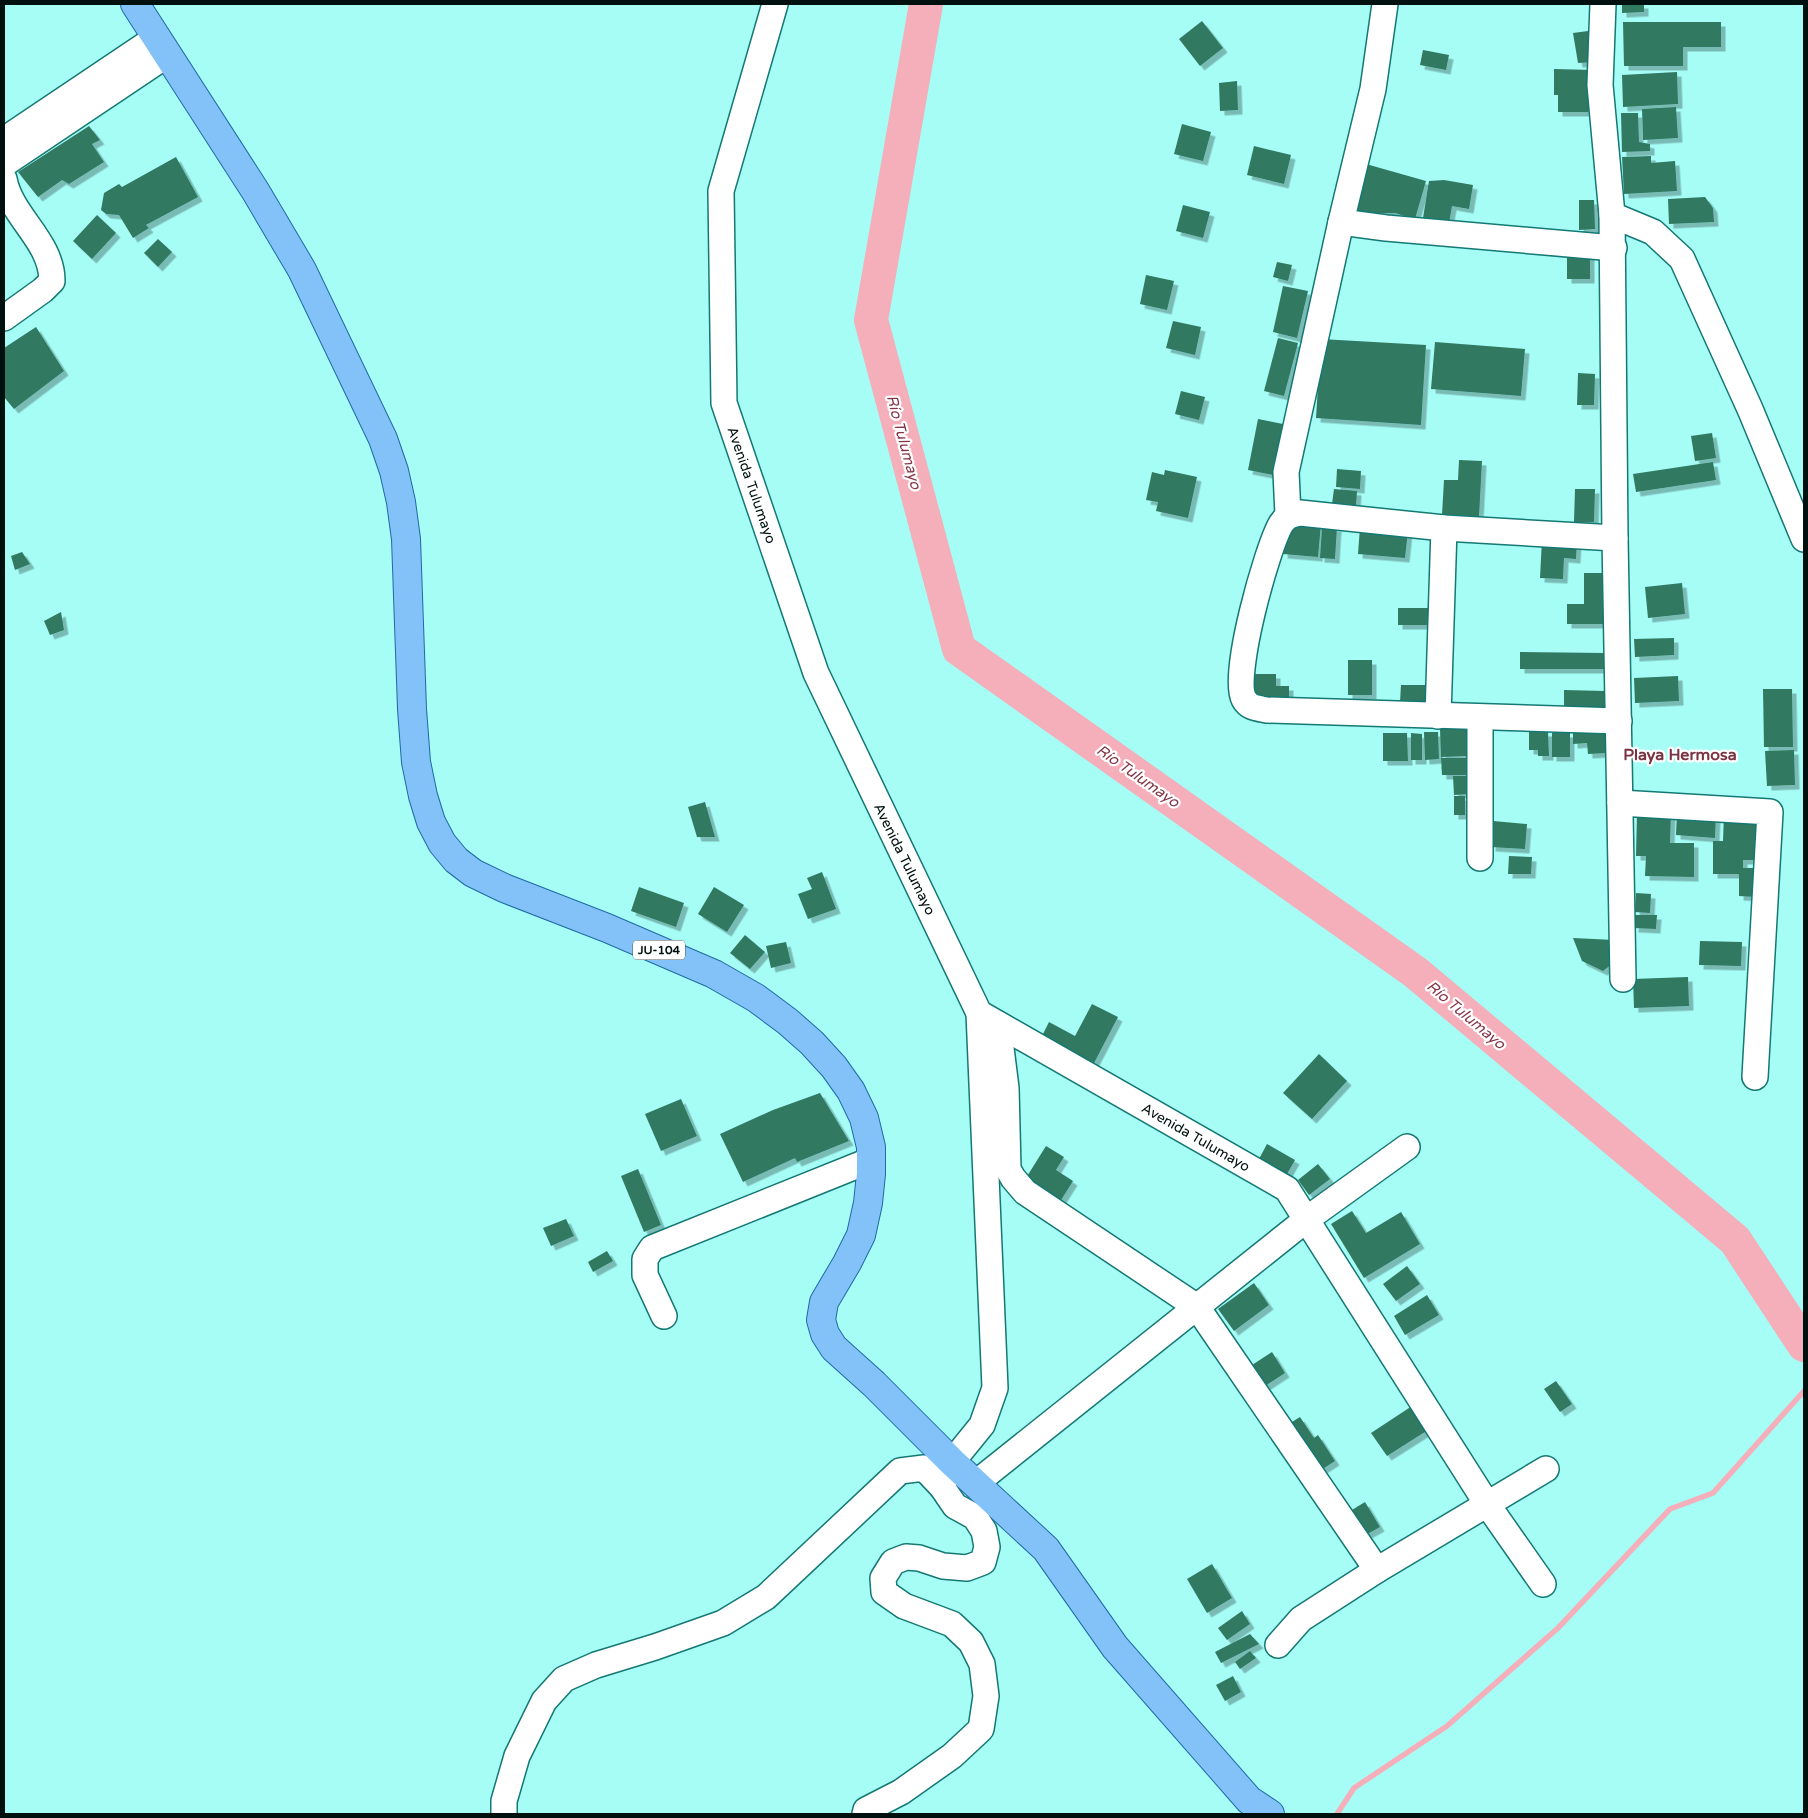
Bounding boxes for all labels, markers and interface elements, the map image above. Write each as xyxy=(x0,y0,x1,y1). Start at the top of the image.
water label: Río Tulumayo xyxy=(883,393,925,492)
street label: Avenida Tulumayo xyxy=(724,425,779,546)
water label: Río Tulumayo xyxy=(1093,741,1184,812)
district label: Playa Hermosa xyxy=(1623,745,1737,765)
street label: Avenida Tulumayo xyxy=(870,801,939,918)
road number: JU-104 xyxy=(633,940,685,960)
water label: Río Tulumayo xyxy=(1423,977,1510,1054)
street label: Avenida Tulumayo xyxy=(1139,1099,1253,1175)

